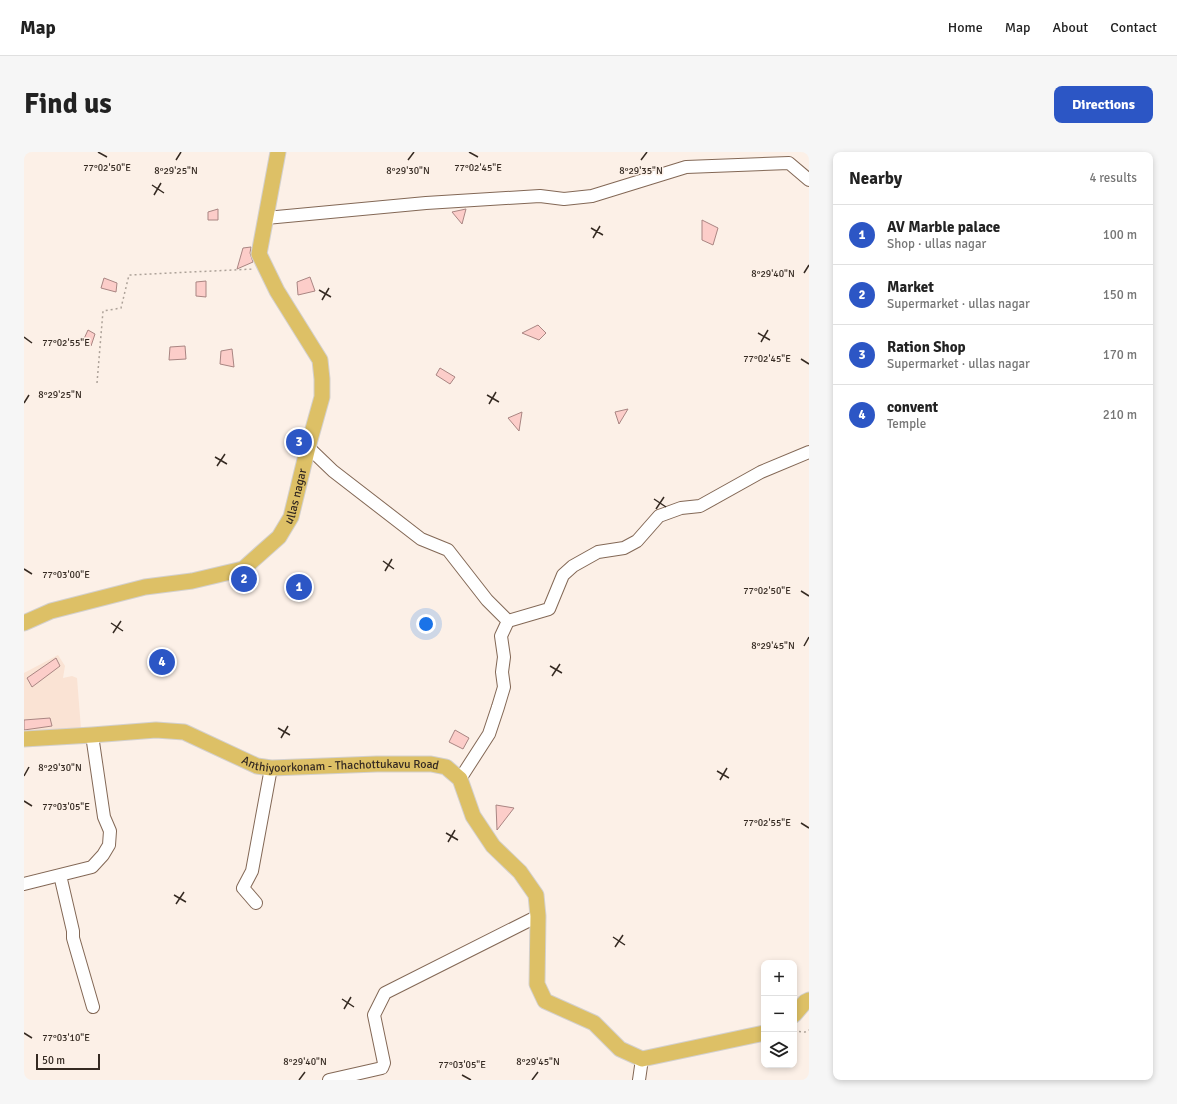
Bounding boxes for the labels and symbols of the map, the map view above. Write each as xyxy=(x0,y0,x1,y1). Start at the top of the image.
text: 77°02'50"E xyxy=(83,162,131,174)
text: 77°02'45"E xyxy=(454,162,502,174)
text: 8°29'25"N xyxy=(154,165,198,177)
text: 8°29'30"N xyxy=(386,165,430,177)
text: 8°29'35"N xyxy=(619,165,663,177)
text: 8°29'40"N xyxy=(751,268,795,280)
text: 77°02'55"E xyxy=(42,337,90,349)
text: 77°02'45"E xyxy=(743,353,791,365)
text: 8°29'25"N xyxy=(38,389,82,401)
pin: 3 xyxy=(286,427,312,457)
street label: ullas nagar xyxy=(281,466,310,527)
pin: 2 xyxy=(231,564,257,594)
text: 77°03'00"E xyxy=(42,569,90,581)
pin: 1 xyxy=(286,572,312,602)
text: 77°02'50"E xyxy=(743,585,791,597)
your location xyxy=(416,614,436,634)
text: 8°29'45"N xyxy=(751,640,795,652)
pin: 4 xyxy=(149,647,175,677)
street label: Anthiyoorkonam - Thachottukavu Road xyxy=(239,752,440,776)
text: 8°29'30"N xyxy=(38,762,82,774)
text: 77°03'05"E xyxy=(42,801,90,813)
text: 77°02'55"E xyxy=(743,817,791,829)
text: 77°03'10"E xyxy=(42,1032,90,1044)
scale bar xyxy=(36,1052,100,1071)
text: 8°29'40"N xyxy=(283,1056,327,1068)
text: 8°29'45"N xyxy=(516,1056,560,1068)
text: 77°03'05"E xyxy=(438,1059,486,1071)

